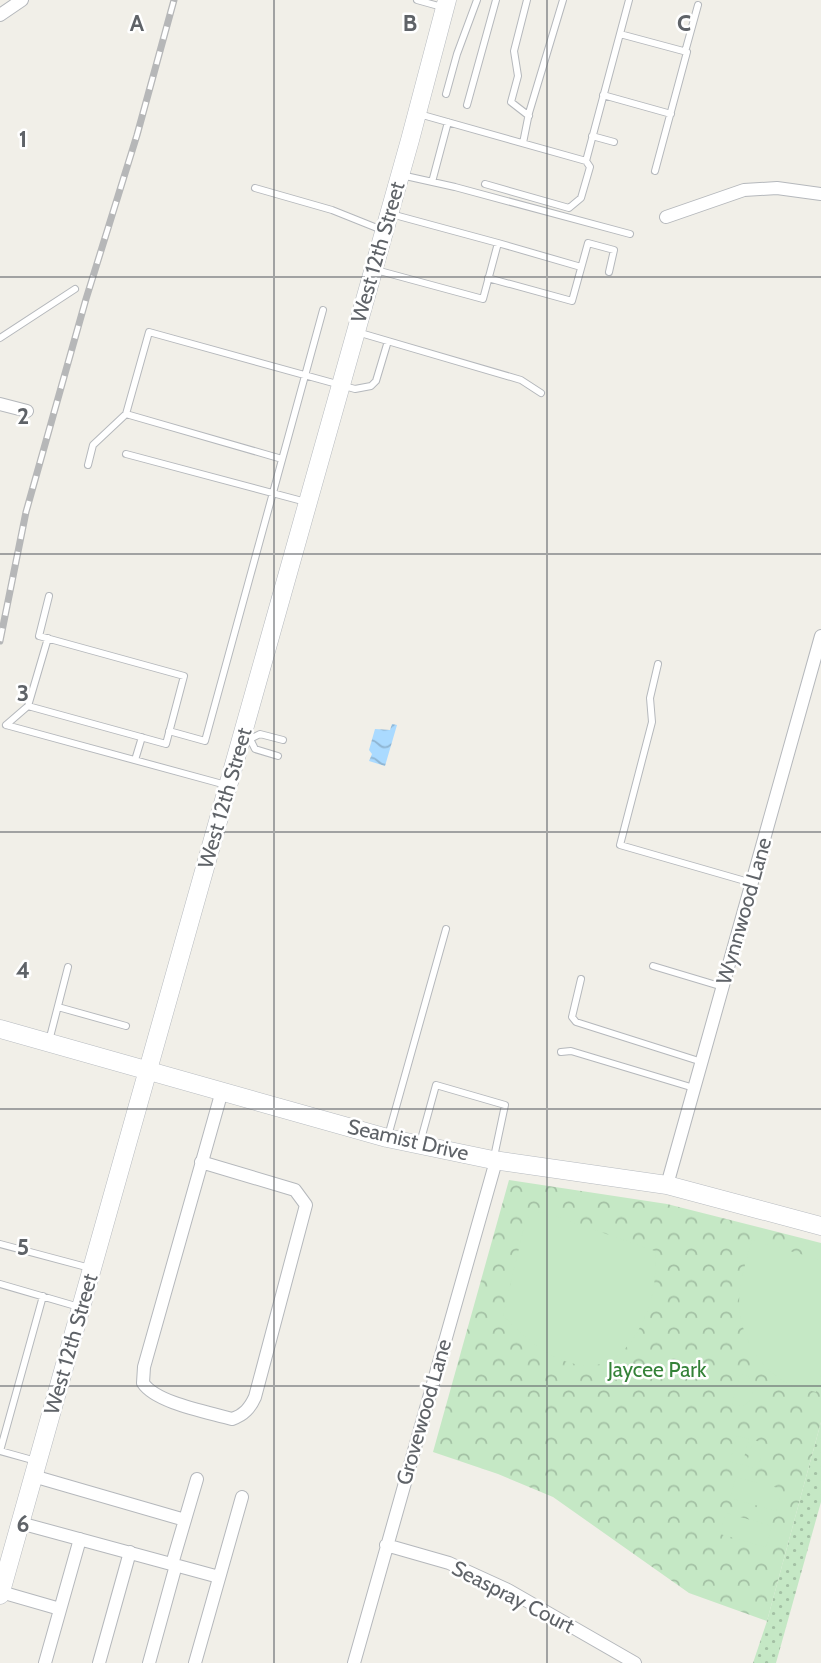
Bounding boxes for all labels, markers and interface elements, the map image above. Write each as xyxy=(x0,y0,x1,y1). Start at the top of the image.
text: A xyxy=(130,9,145,37)
text: B xyxy=(403,9,417,37)
text: C xyxy=(677,9,691,37)
text: 1 xyxy=(19,125,27,153)
street label: West 12th Street xyxy=(345,179,410,325)
text: 2 xyxy=(17,402,29,430)
text: 3 xyxy=(17,679,29,707)
street label: West 12th Street xyxy=(192,725,257,871)
street label: Wynnwood Lane xyxy=(711,834,776,987)
text: 4 xyxy=(16,956,30,984)
street label: Seamist Drive xyxy=(345,1113,471,1166)
text: 5 xyxy=(17,1233,29,1261)
street label: West 12th Street xyxy=(38,1271,103,1417)
street label: Grovewood Lane xyxy=(391,1336,456,1488)
park label: Jaycee Park xyxy=(607,1357,707,1382)
text: 6 xyxy=(17,1510,29,1538)
street label: Seaspray Court xyxy=(448,1555,579,1638)

